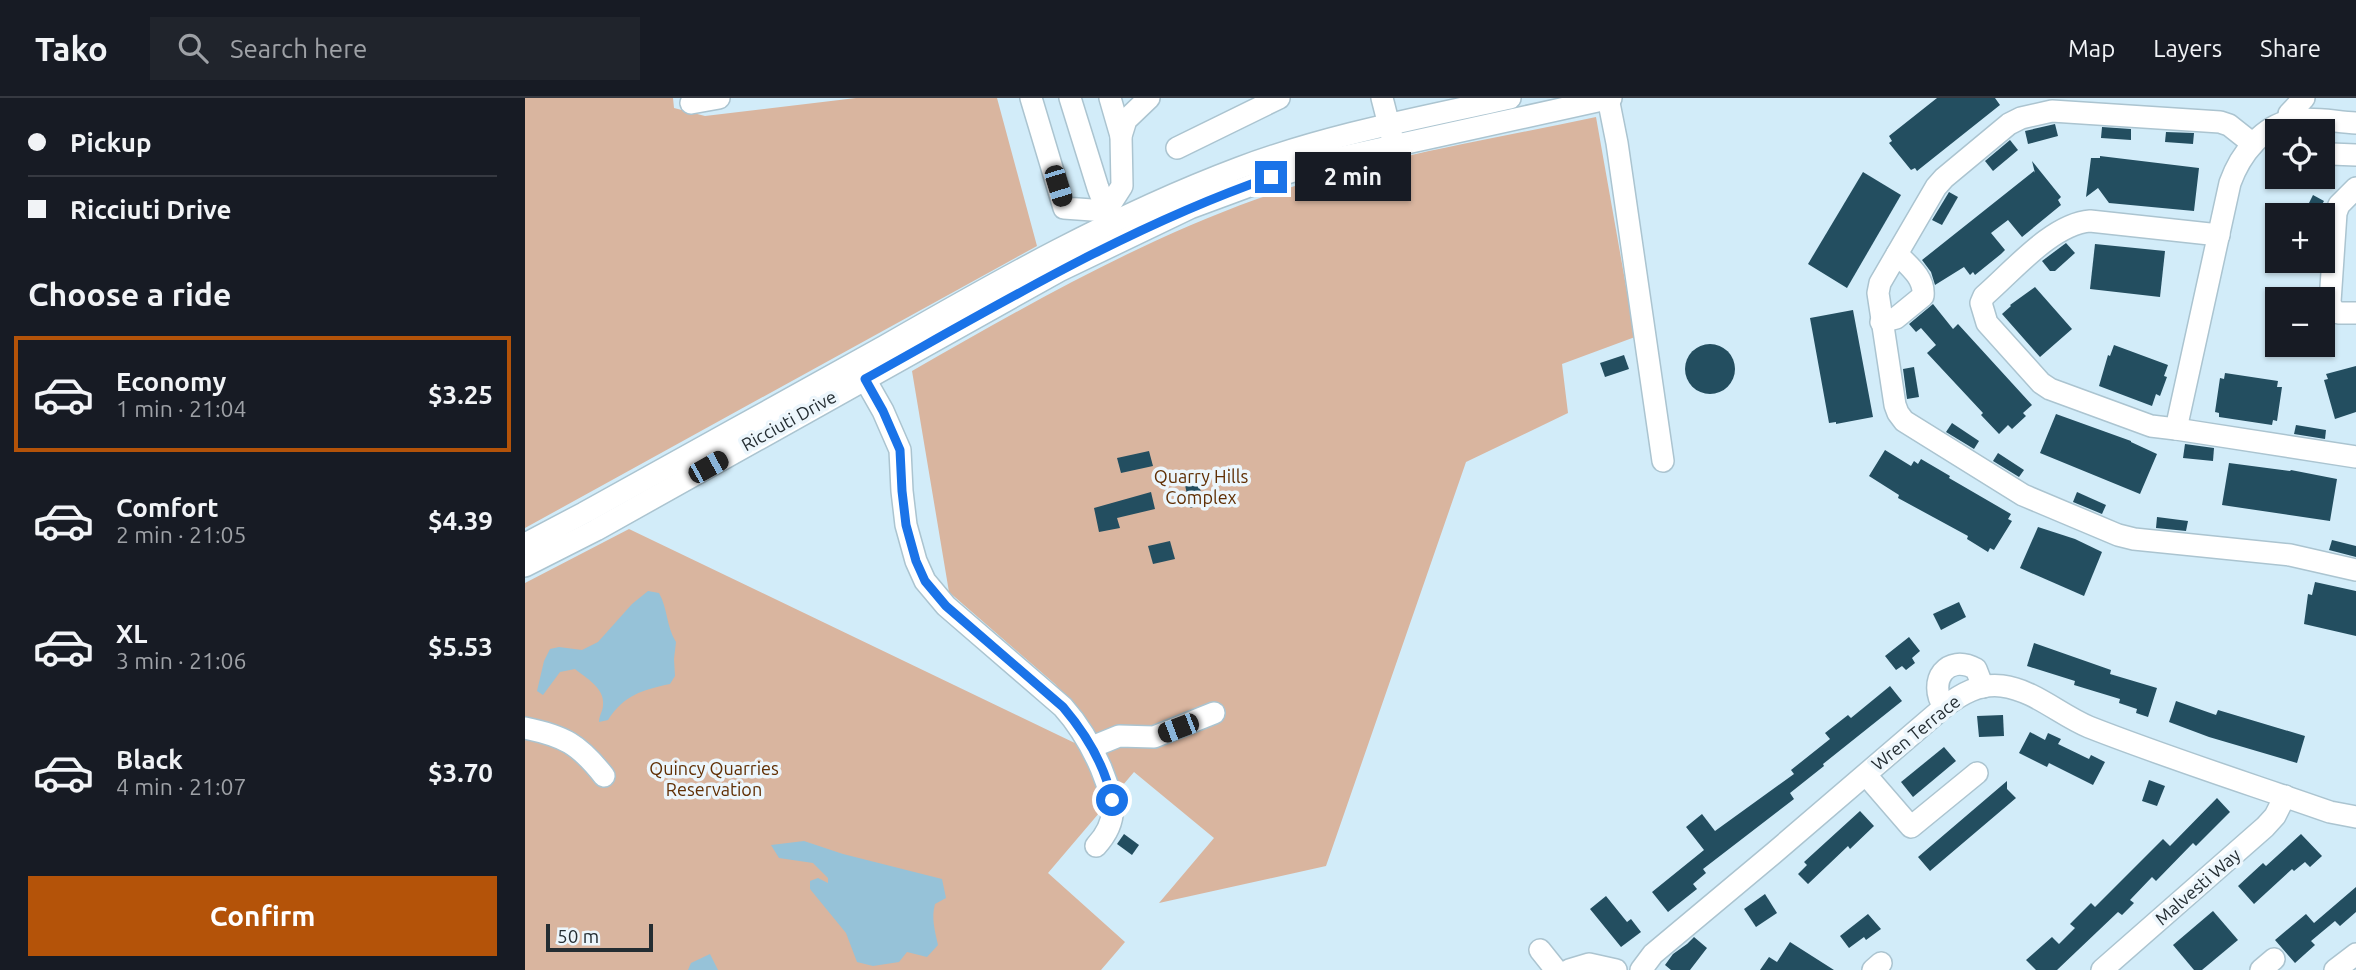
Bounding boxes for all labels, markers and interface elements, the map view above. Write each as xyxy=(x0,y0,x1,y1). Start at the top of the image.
search box xyxy=(150,17,640,80)
icon: search xyxy=(174,29,212,67)
text: Tako xyxy=(35,30,108,67)
text: Search here xyxy=(230,34,367,63)
text: Map xyxy=(2068,35,2115,62)
text: Layers xyxy=(2153,35,2222,62)
text: Share xyxy=(2260,35,2321,62)
map controls xyxy=(2265,119,2335,357)
button: locate xyxy=(2265,119,2335,189)
text: Pickup xyxy=(70,128,152,157)
callout: 2 min xyxy=(1295,153,1411,202)
route end xyxy=(1255,161,1287,193)
car xyxy=(1042,163,1075,209)
text: 2 min xyxy=(1324,164,1382,189)
text: Ricciuti Drive xyxy=(70,195,232,224)
button: + xyxy=(2265,203,2335,273)
text: Choose a ride xyxy=(28,276,231,312)
button: − xyxy=(2265,287,2335,357)
icon: car xyxy=(32,363,95,426)
text: Economy xyxy=(116,367,226,396)
text: $3.25 xyxy=(428,380,493,409)
street label: Ricciuti Drive xyxy=(738,386,839,454)
text: 1 min · 21:04 xyxy=(116,396,247,421)
car xyxy=(685,448,732,486)
park label: Quarry Hills Complex xyxy=(1154,466,1248,507)
icon: car xyxy=(32,489,95,552)
text: Comfort xyxy=(116,493,219,522)
text: $4.39 xyxy=(428,506,493,535)
text: 2 min · 21:05 xyxy=(116,522,247,547)
icon: car xyxy=(32,615,95,678)
text: XL xyxy=(116,619,147,648)
text: $5.53 xyxy=(428,632,493,661)
text: 3 min · 21:06 xyxy=(116,648,247,673)
street label: Wren Terrace xyxy=(1867,691,1964,774)
car xyxy=(1155,711,1202,745)
icon: car xyxy=(32,741,95,804)
text: Black xyxy=(116,745,183,774)
text: $3.70 xyxy=(428,758,493,787)
park label: Quincy Quarries Reservation xyxy=(649,758,779,799)
text: 4 min · 21:07 xyxy=(116,774,247,799)
route start xyxy=(1096,784,1128,816)
street label: Malvesti Way xyxy=(2151,844,2244,929)
button: Confirm xyxy=(28,876,497,956)
scale bar xyxy=(546,921,653,953)
text: 50 m xyxy=(557,925,599,947)

